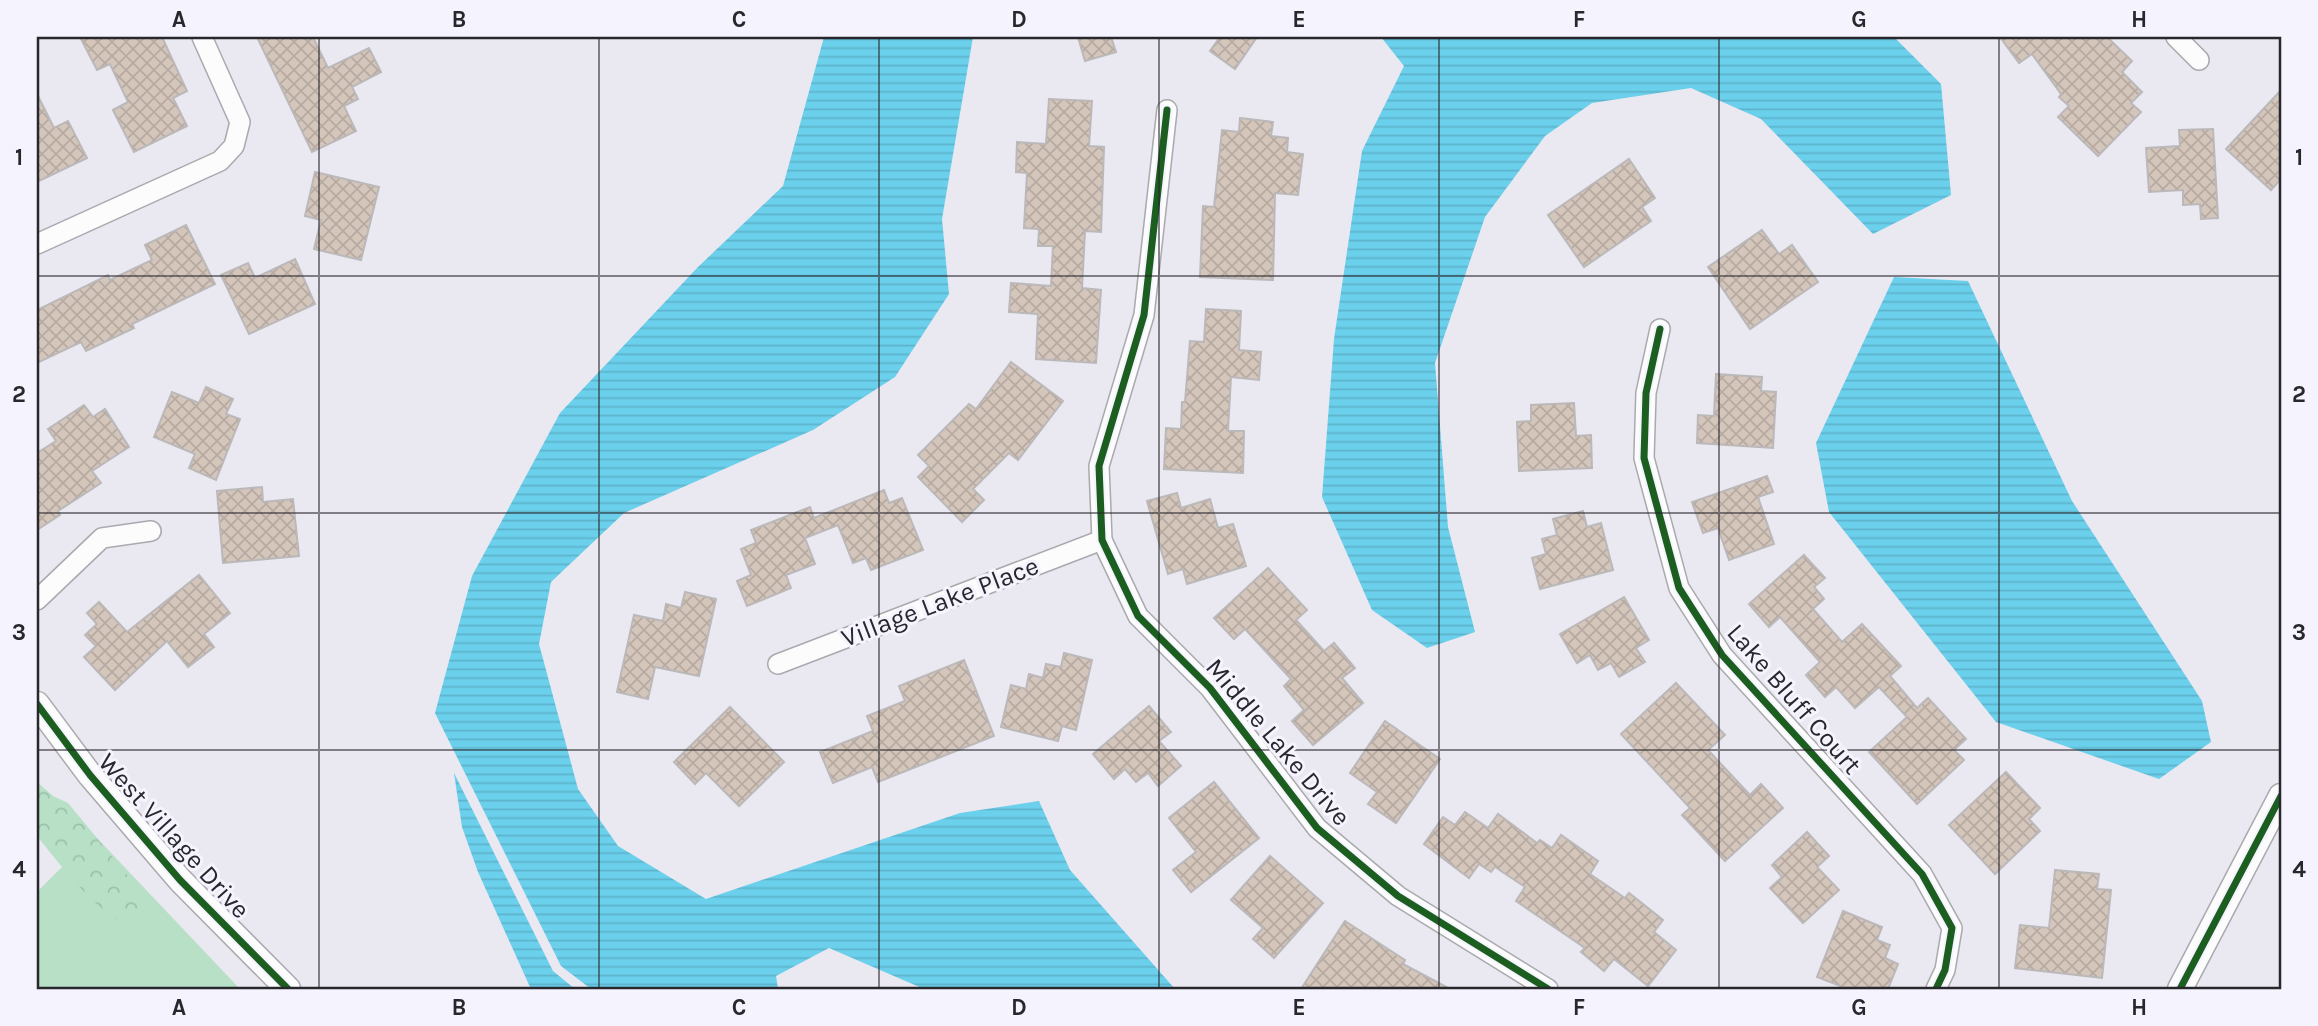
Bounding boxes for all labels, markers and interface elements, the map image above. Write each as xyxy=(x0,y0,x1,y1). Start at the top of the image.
text: A xyxy=(172,6,186,33)
text: B xyxy=(452,6,466,33)
text: C xyxy=(732,6,746,33)
text: D xyxy=(1011,6,1027,33)
text: E xyxy=(1292,6,1306,33)
text: F xyxy=(1573,6,1585,33)
text: G xyxy=(1851,6,1867,33)
text: H xyxy=(2131,6,2147,33)
text: 1 xyxy=(15,144,23,171)
text: 1 xyxy=(2295,144,2303,171)
text: 2 xyxy=(12,381,26,408)
text: 2 xyxy=(2292,381,2306,408)
street label: Village Lake Place xyxy=(837,550,1043,654)
street label: Lake Bluff Court xyxy=(1720,618,1868,781)
text: 3 xyxy=(12,619,26,646)
text: 3 xyxy=(2292,619,2306,646)
street label: Middle Lake Drive xyxy=(1199,652,1357,832)
street label: West Village Drive xyxy=(92,747,256,925)
text: 4 xyxy=(12,856,26,883)
text: 4 xyxy=(2292,856,2306,883)
text: A xyxy=(172,994,186,1021)
text: B xyxy=(452,994,466,1021)
text: C xyxy=(732,994,746,1021)
text: D xyxy=(1011,994,1027,1021)
text: E xyxy=(1292,994,1306,1021)
text: F xyxy=(1573,994,1585,1021)
text: G xyxy=(1851,994,1867,1021)
text: H xyxy=(2131,994,2147,1021)

